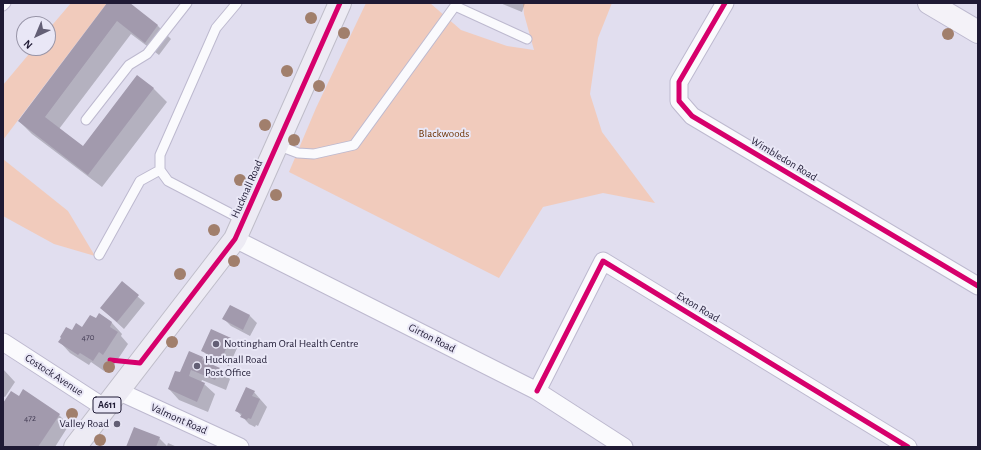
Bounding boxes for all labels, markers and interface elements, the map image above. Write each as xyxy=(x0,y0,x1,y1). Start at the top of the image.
north arrow xyxy=(16,16,56,56)
text: N xyxy=(21,38,35,51)
park label: Blackwoods xyxy=(419,127,469,141)
street label: Wimbledon Road xyxy=(748,134,820,184)
street label: Hucknall Road xyxy=(228,158,266,220)
street label: Exton Road xyxy=(674,289,722,325)
street label: Girton Road xyxy=(406,321,458,355)
house number: 470 xyxy=(82,332,94,342)
place label: Nottingham Oral Health Centre xyxy=(224,337,358,351)
marker: Nottingham Oral Health Centre xyxy=(211,339,221,349)
street label: Costock Avenue xyxy=(22,351,86,399)
place label: Hucknall Road Post Office xyxy=(205,353,267,379)
marker: Hucknall Road Post Office xyxy=(192,361,202,371)
road number: A611 xyxy=(93,397,121,413)
street label: Valmont Road xyxy=(149,401,209,437)
house number: 472 xyxy=(24,413,36,423)
place label: Valley Road xyxy=(59,417,109,431)
marker: Valley Road xyxy=(112,419,122,429)

